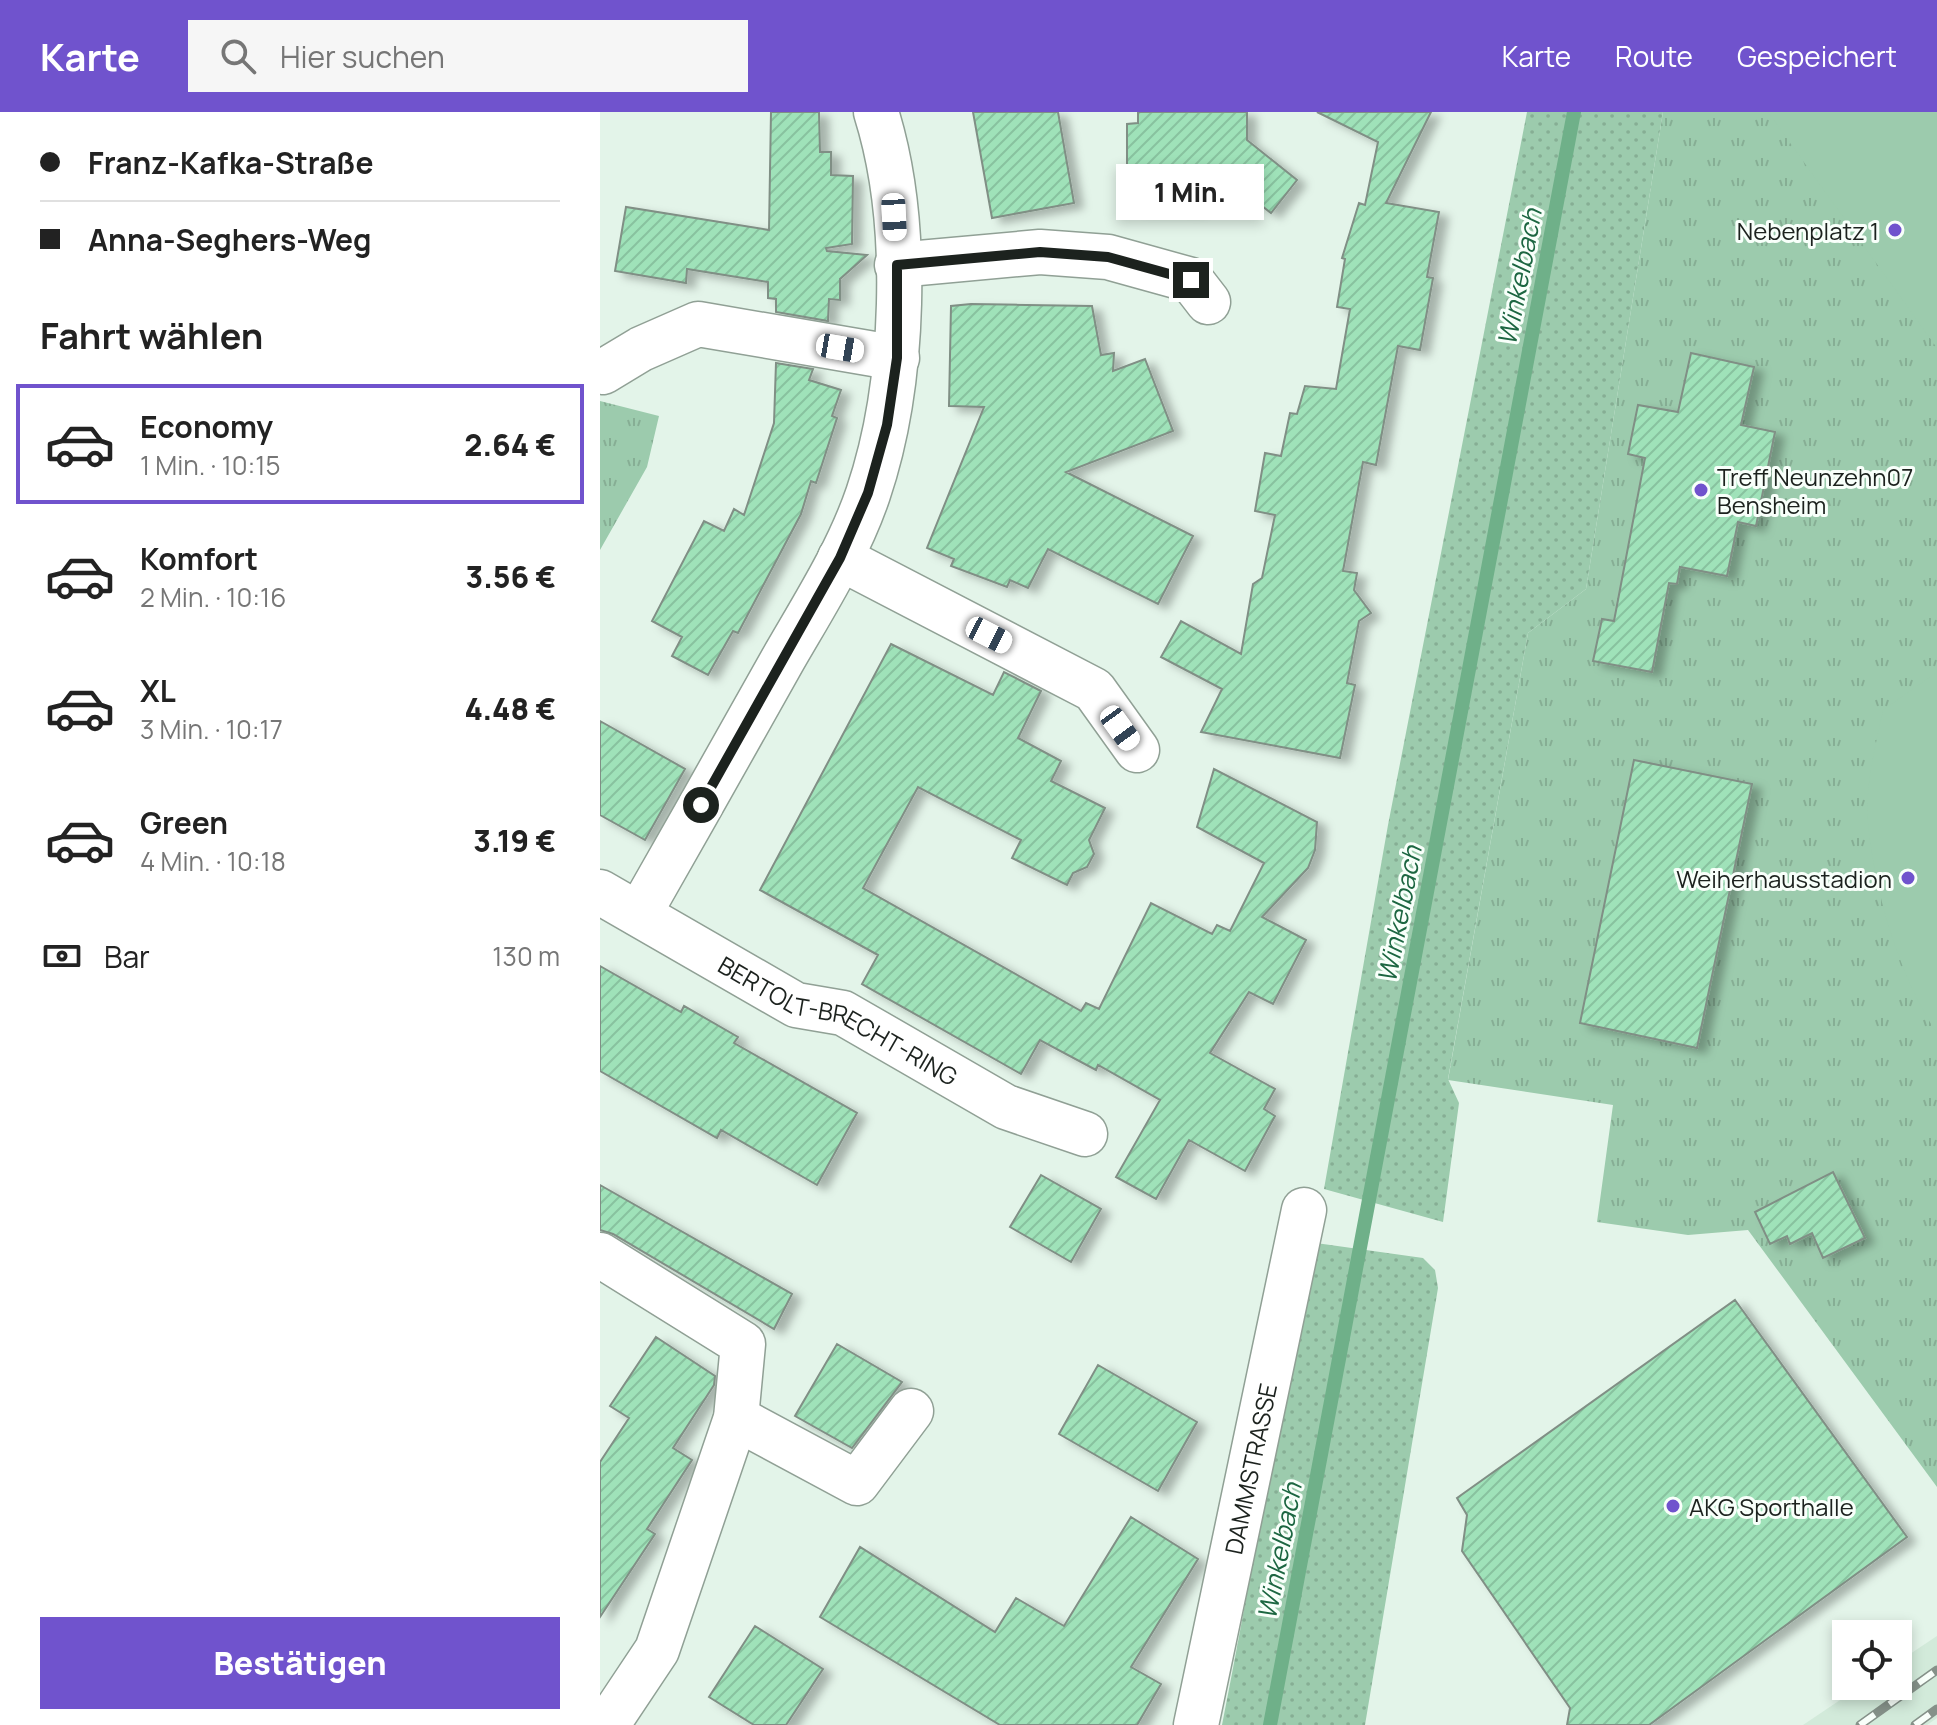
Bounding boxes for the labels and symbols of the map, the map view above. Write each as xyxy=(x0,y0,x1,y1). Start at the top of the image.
callout: 1 Min. xyxy=(1117,164,1265,220)
car xyxy=(881,192,907,242)
water label: Winkelbach xyxy=(1488,204,1550,349)
place label: Nebenplatz 1 xyxy=(1737,214,1879,247)
marker: Nebenplatz 1 xyxy=(1886,221,1904,239)
route end xyxy=(1173,262,1209,298)
car xyxy=(814,332,866,364)
place label: Treff Neunzehn07 Bensheim xyxy=(1717,460,1913,521)
marker: Treff Neunzehn07 Bensheim xyxy=(1692,481,1710,499)
car xyxy=(962,613,1016,657)
car xyxy=(1096,702,1144,754)
route start xyxy=(683,787,719,823)
water label: Winkelbach xyxy=(1368,841,1430,986)
place label: Weiherhausstadion xyxy=(1676,862,1892,895)
marker: Weiherhausstadion xyxy=(1899,869,1917,887)
street label: BERTOLT-BRECHT-RING xyxy=(713,947,964,1092)
street label: DAMMSTRASSE xyxy=(1216,1380,1284,1557)
water label: Winkelbach xyxy=(1248,1478,1310,1623)
place label: AKG Sporthalle xyxy=(1689,1490,1854,1523)
marker: AKG Sporthalle xyxy=(1664,1497,1682,1515)

